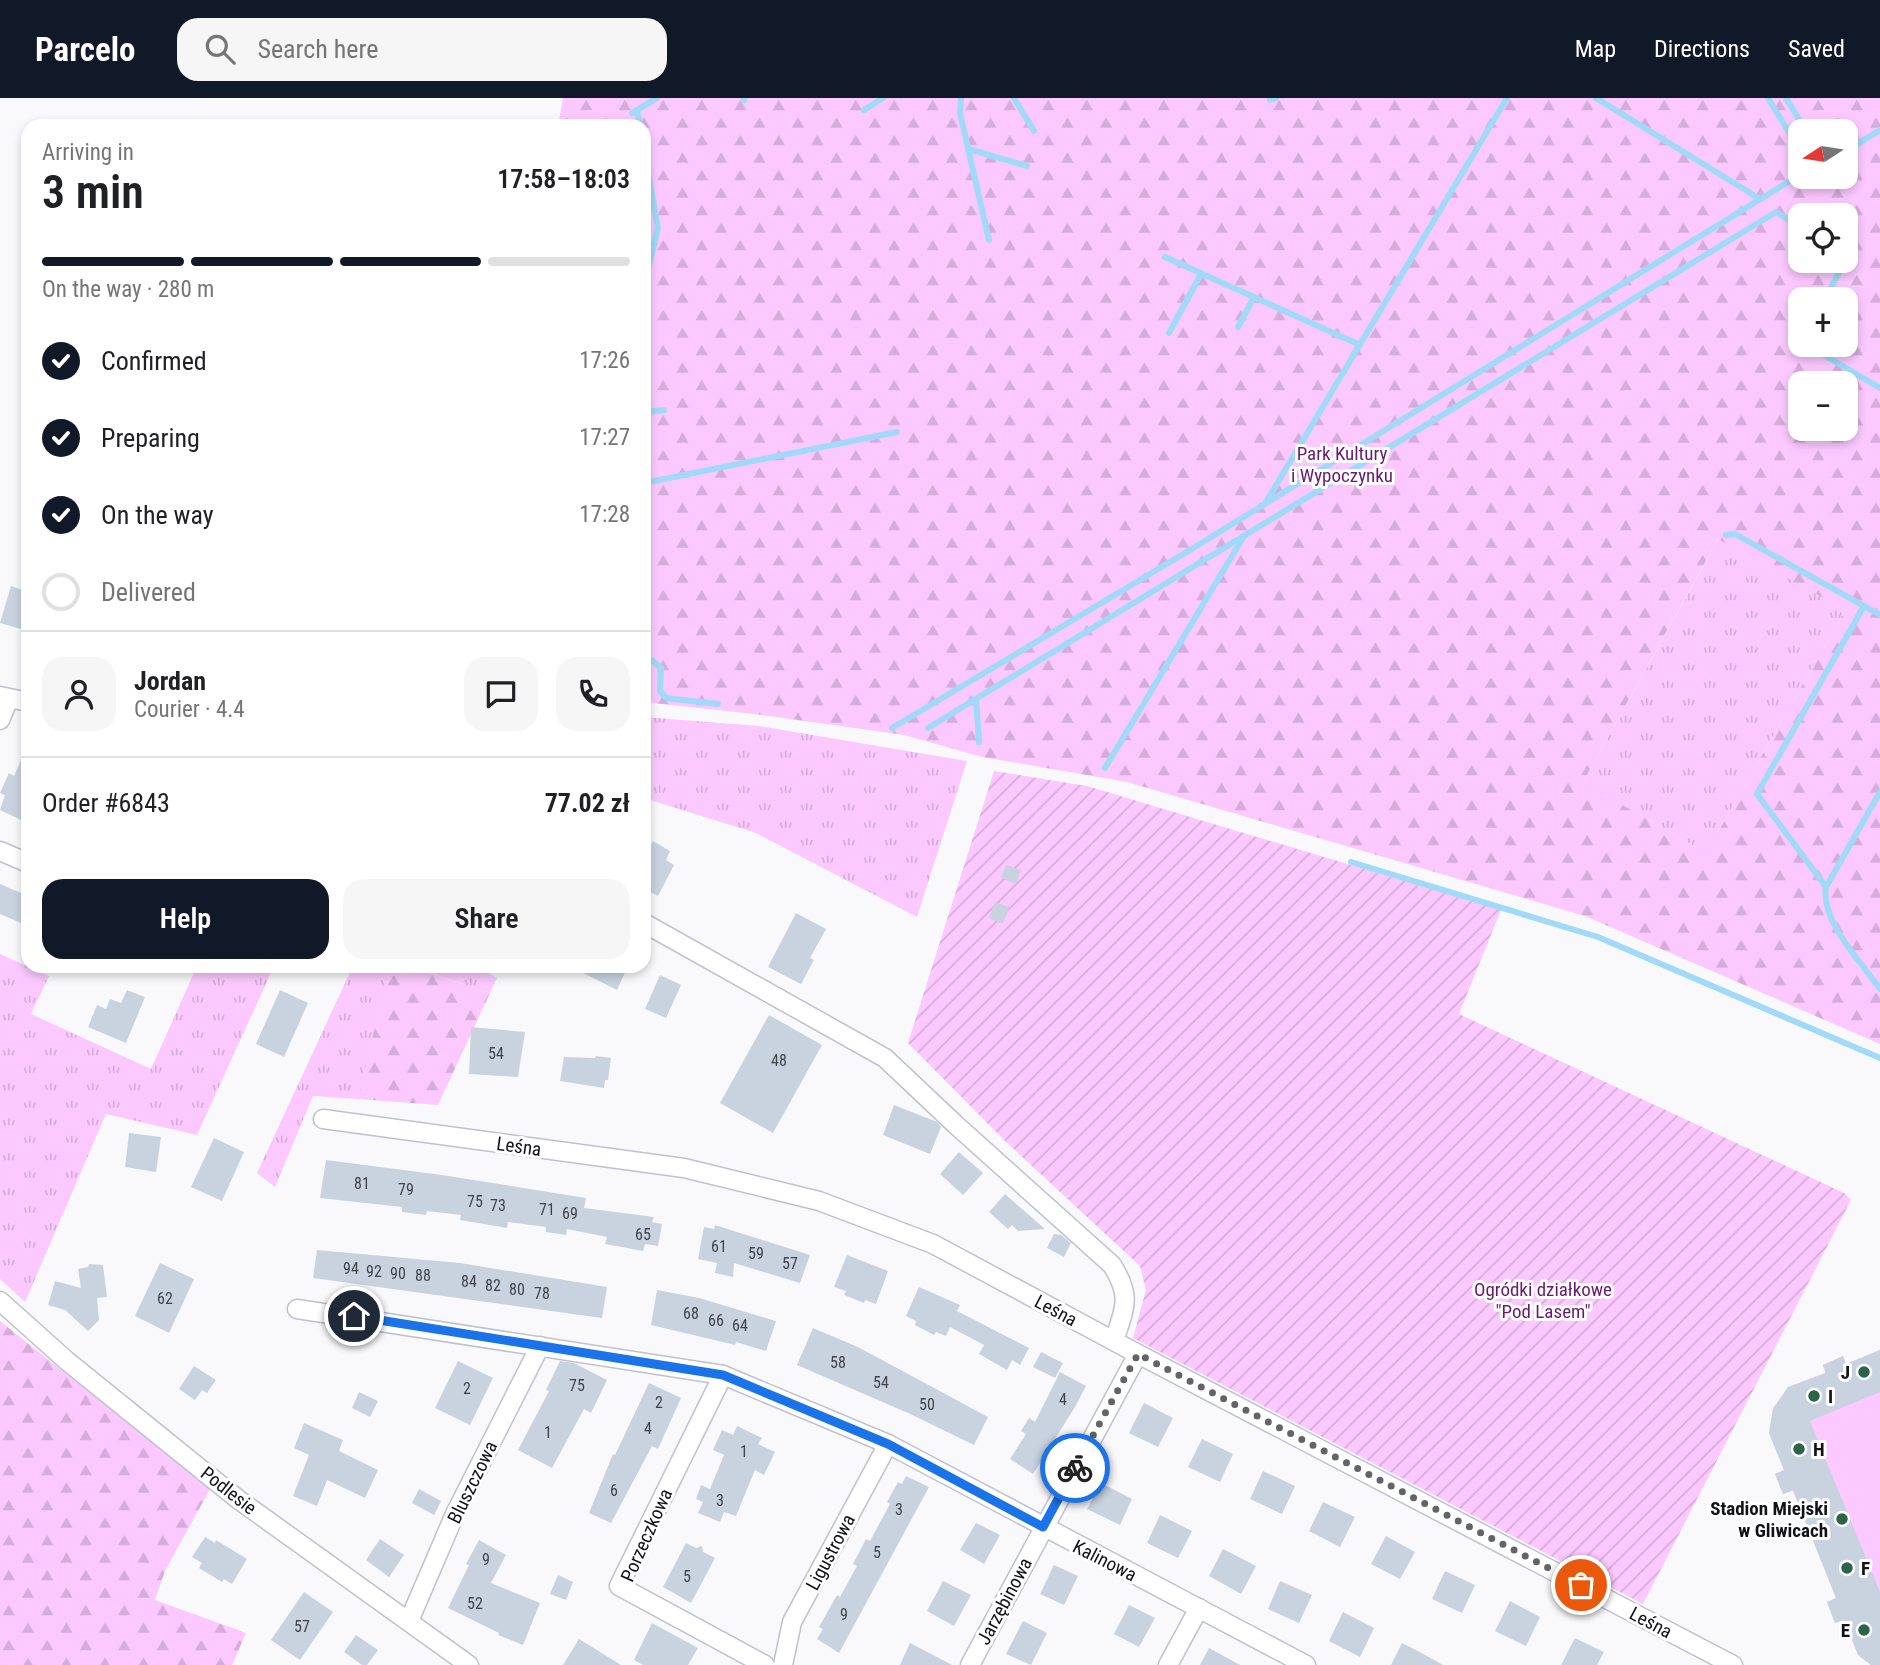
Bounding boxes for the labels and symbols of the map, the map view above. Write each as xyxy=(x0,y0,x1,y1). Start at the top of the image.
north arrow xyxy=(1788,119,1858,189)
park label: Park Kultury i Wypoczynku xyxy=(1291,442,1393,487)
house number: 54 xyxy=(488,1044,504,1063)
house number: 48 xyxy=(771,1051,787,1070)
street label: Leśna xyxy=(495,1132,543,1161)
house number: 81 xyxy=(354,1174,370,1193)
house number: 79 xyxy=(398,1180,414,1199)
house number: 75 xyxy=(467,1192,483,1211)
house number: 73 xyxy=(490,1196,506,1215)
house number: 71 xyxy=(539,1200,555,1219)
house number: 69 xyxy=(562,1204,578,1223)
house number: 65 xyxy=(635,1225,651,1244)
house number: 61 xyxy=(711,1237,727,1256)
house number: 59 xyxy=(748,1244,764,1263)
house number: 57 xyxy=(782,1254,798,1273)
house number: 94 xyxy=(343,1259,359,1278)
house number: 92 xyxy=(366,1262,382,1281)
house number: 90 xyxy=(390,1264,406,1283)
house number: 88 xyxy=(415,1266,431,1285)
house number: 84 xyxy=(461,1272,477,1291)
house number: 82 xyxy=(485,1276,501,1295)
park label: Ogródki działkowe "Pod Lasem" xyxy=(1474,1278,1612,1323)
house number: 80 xyxy=(509,1280,525,1299)
house number: 78 xyxy=(534,1284,550,1303)
pin xyxy=(324,1286,384,1346)
house number: 62 xyxy=(157,1289,173,1308)
street label: Leśna xyxy=(1031,1290,1081,1331)
house number: 68 xyxy=(683,1304,699,1323)
house number: 66 xyxy=(708,1311,724,1330)
house number: 64 xyxy=(732,1316,748,1335)
house number: 58 xyxy=(830,1353,846,1372)
place label: J xyxy=(1841,1361,1850,1384)
marker: J xyxy=(1856,1364,1872,1380)
house number: 54 xyxy=(873,1373,889,1392)
house number: 75 xyxy=(569,1376,585,1395)
house number: 2 xyxy=(463,1379,471,1398)
place label: I xyxy=(1828,1385,1833,1408)
marker: I xyxy=(1806,1388,1822,1404)
house number: 4 xyxy=(1059,1390,1067,1409)
house number: 2 xyxy=(655,1393,663,1412)
house number: 50 xyxy=(919,1395,935,1414)
house number: 4 xyxy=(644,1419,652,1438)
house number: 1 xyxy=(544,1423,552,1442)
courier xyxy=(1040,1433,1110,1503)
street label: Bluszczowa xyxy=(443,1437,502,1527)
place label: H xyxy=(1813,1438,1825,1461)
marker: H xyxy=(1791,1441,1807,1457)
house number: 1 xyxy=(740,1442,748,1461)
street label: Podlesie xyxy=(196,1461,261,1519)
house number: 6 xyxy=(610,1481,618,1500)
street label: Porzeczkowa xyxy=(616,1485,677,1585)
house number: 3 xyxy=(716,1491,724,1510)
place label: Stadion Miejski w Gliwicach xyxy=(1710,1497,1828,1542)
house number: 3 xyxy=(895,1500,903,1519)
street label: Ligustrowa xyxy=(801,1510,860,1594)
marker: Stadion Miejski w Gliwicach xyxy=(1834,1511,1850,1527)
street label: Kalinowa xyxy=(1069,1535,1140,1586)
house number: 5 xyxy=(873,1543,881,1562)
house number: 9 xyxy=(482,1550,490,1569)
street label: Jarzębinowa xyxy=(972,1554,1037,1649)
pin xyxy=(1551,1555,1611,1615)
place label: F xyxy=(1861,1557,1870,1580)
marker: F xyxy=(1839,1560,1855,1576)
house number: 5 xyxy=(683,1567,691,1586)
house number: 52 xyxy=(467,1594,483,1613)
street label: Leśna xyxy=(1626,1602,1676,1643)
house number: 9 xyxy=(840,1605,848,1624)
house number: 57 xyxy=(294,1617,310,1636)
place label: E xyxy=(1841,1619,1850,1642)
marker: E xyxy=(1856,1622,1872,1638)

